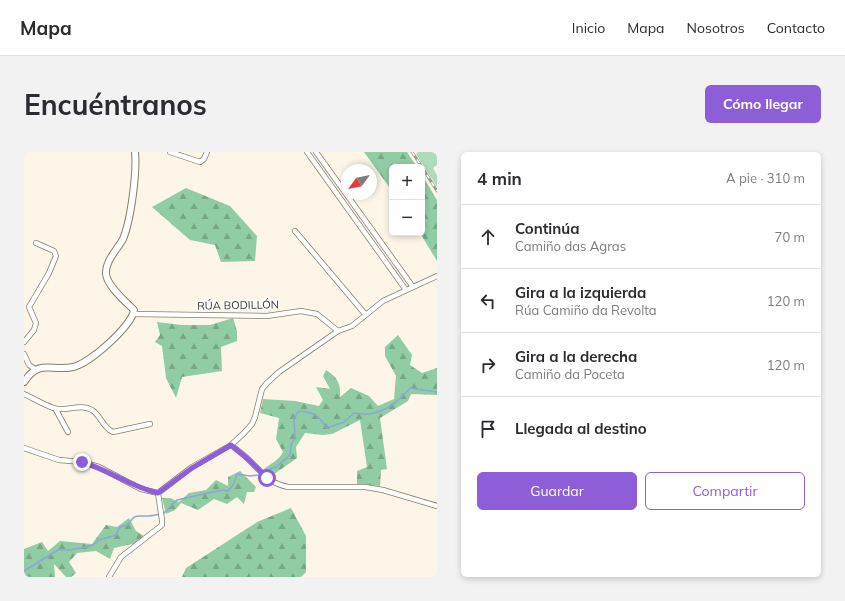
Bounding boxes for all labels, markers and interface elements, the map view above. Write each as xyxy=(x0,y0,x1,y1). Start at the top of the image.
text: Mapa xyxy=(20,16,72,40)
text: Inicio xyxy=(572,19,605,37)
text: Mapa xyxy=(627,19,665,37)
text: Nosotros xyxy=(687,19,745,37)
text: Contacto xyxy=(767,19,825,37)
button: Cómo llegar xyxy=(705,85,821,123)
text: Encuéntranos xyxy=(24,87,207,122)
north arrow xyxy=(341,164,377,200)
map controls xyxy=(389,164,425,236)
button: + xyxy=(389,164,425,200)
text: 4 min xyxy=(477,168,522,189)
text: A pie · 310 m xyxy=(726,170,805,186)
button: − xyxy=(389,200,425,236)
text: Continúa xyxy=(515,219,580,238)
icon: ahead xyxy=(477,226,499,248)
text: 70 m xyxy=(775,229,805,245)
text: Camiño das Agras xyxy=(515,238,626,254)
text: Gira a la izquierda xyxy=(515,283,646,302)
icon: left xyxy=(477,290,499,312)
text: 120 m xyxy=(767,293,805,309)
street label: RÚA BODILLÓN xyxy=(197,297,279,313)
text: Rúa Camiño da Revolta xyxy=(515,302,657,318)
text: Gira a la derecha xyxy=(515,347,637,366)
icon: right xyxy=(477,354,499,376)
text: 120 m xyxy=(767,357,805,373)
text: Camiño da Poceta xyxy=(515,366,625,382)
icon: arrive xyxy=(477,418,499,440)
text: Llegada al destino xyxy=(515,419,647,438)
route end xyxy=(73,453,91,471)
route start xyxy=(258,469,276,487)
button: Guardar xyxy=(477,472,637,510)
button: Compartir xyxy=(645,472,805,510)

